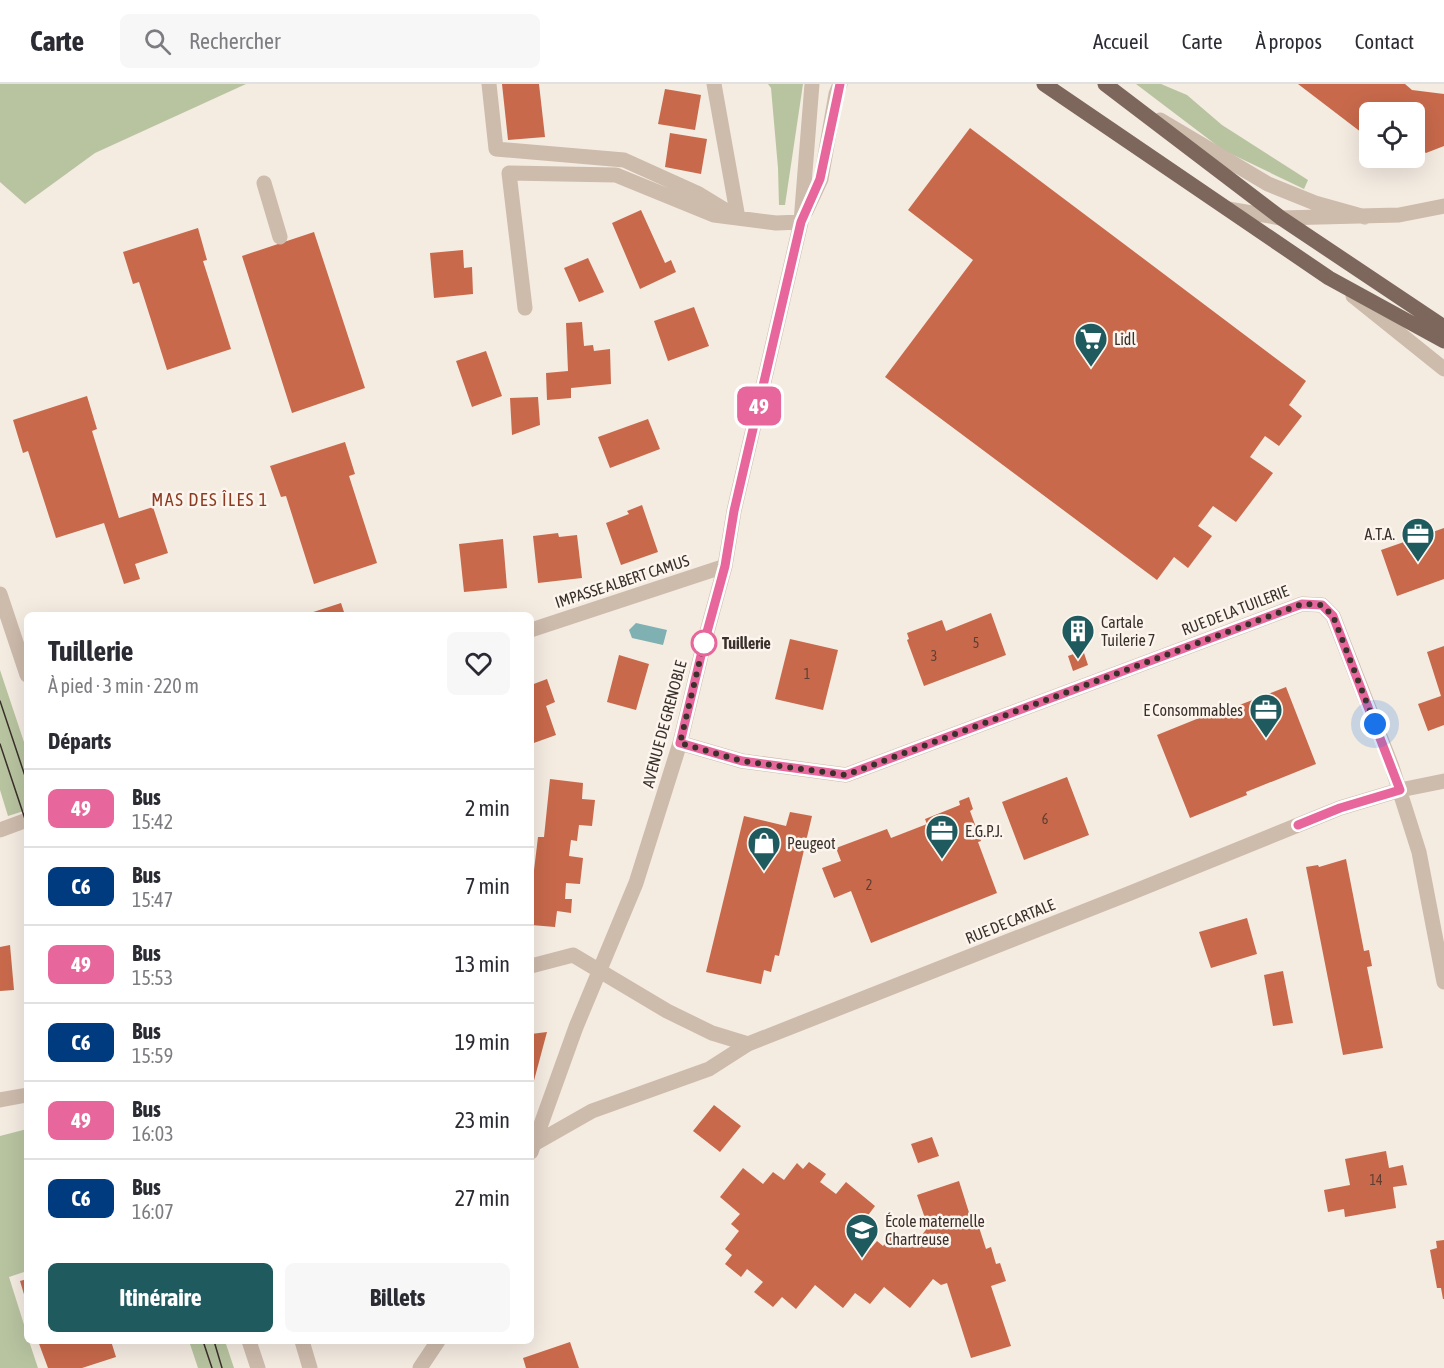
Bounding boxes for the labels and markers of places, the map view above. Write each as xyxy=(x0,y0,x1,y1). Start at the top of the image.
supermarket icon: Lidl xyxy=(1073,321,1109,368)
place label: Lidl xyxy=(1114,330,1136,348)
office icon: A.T.A. xyxy=(1400,516,1436,563)
place label: A.T.A. xyxy=(1365,525,1395,543)
building icon: Cartale Tuilerie 7 xyxy=(1060,613,1096,660)
place label: Cartale Tuilerie 7 xyxy=(1101,613,1155,649)
marker: Tuillerie xyxy=(691,630,717,656)
place label: Tuillerie xyxy=(722,634,771,652)
office icon: E Consommables xyxy=(1248,692,1284,739)
place label: E Consommables xyxy=(1143,701,1243,719)
office icon: E.G.P.J. xyxy=(924,813,960,860)
place label: E.G.P.J. xyxy=(965,822,1003,840)
shop icon: Peugeot xyxy=(746,825,782,872)
place label: Peugeot xyxy=(787,834,836,853)
school or university icon: École maternelle Chartreuse xyxy=(844,1212,880,1259)
place label: École maternelle Chartreuse xyxy=(885,1212,985,1248)

